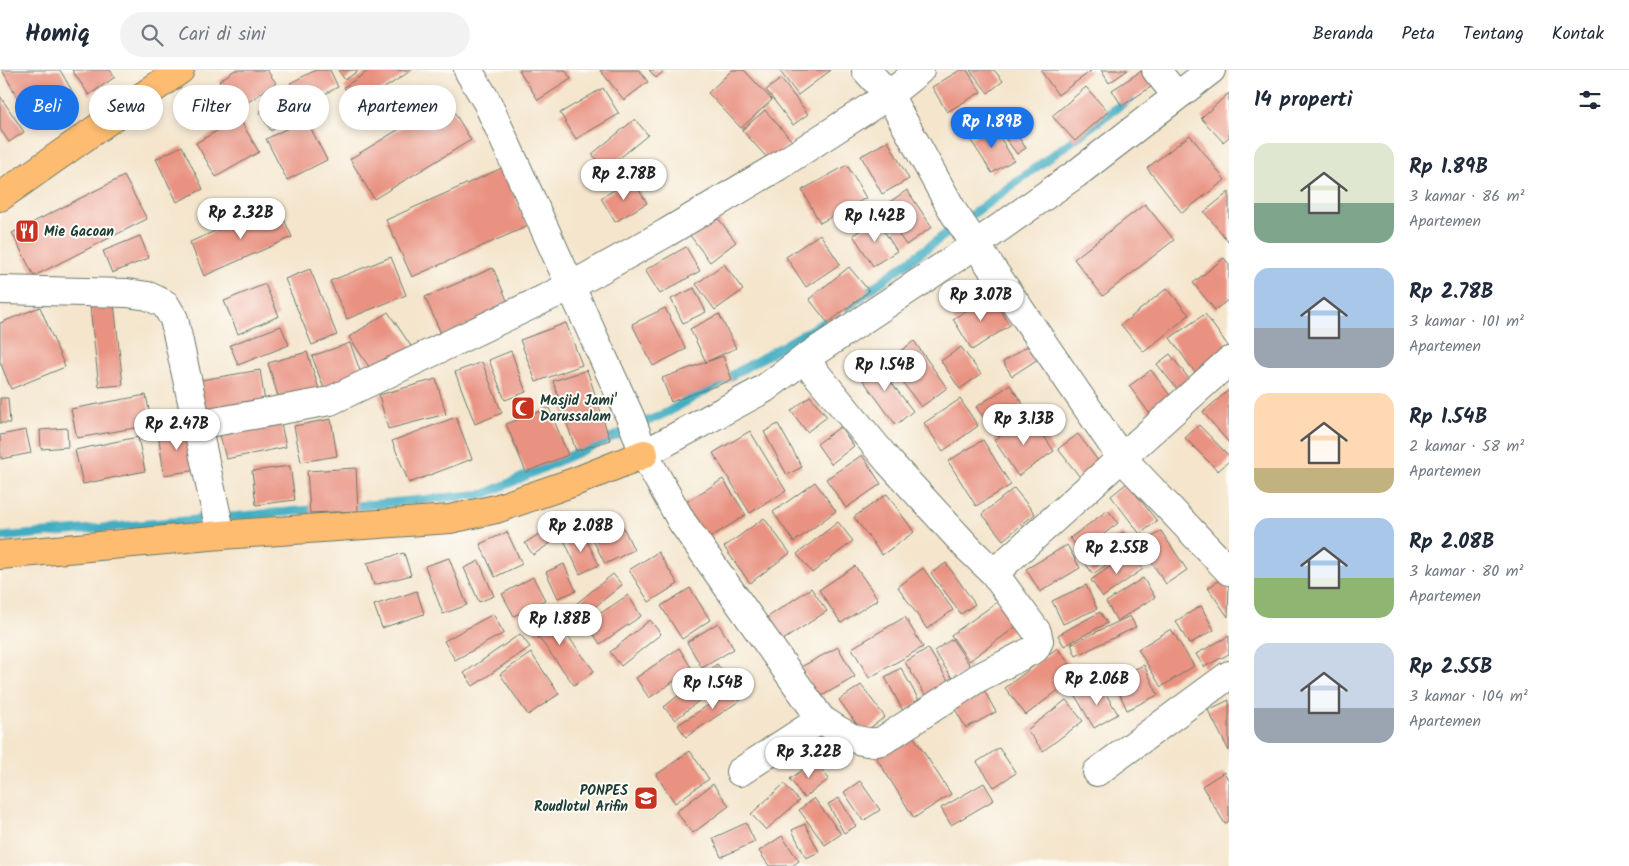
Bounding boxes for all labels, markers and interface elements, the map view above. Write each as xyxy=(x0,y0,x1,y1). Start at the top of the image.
search box xyxy=(120,12,470,57)
text: Homiq xyxy=(25,15,90,54)
text: Cari di sini xyxy=(178,20,266,50)
text: Beranda xyxy=(1313,20,1374,49)
text: Peta xyxy=(1402,20,1435,49)
text: Tentang xyxy=(1463,20,1524,49)
text: Kontak xyxy=(1552,20,1604,49)
icon: search xyxy=(138,21,166,49)
text: 14 properti xyxy=(1254,84,1352,117)
chip: Beli xyxy=(15,85,79,130)
chip: Sewa xyxy=(89,85,163,130)
chip: Filter xyxy=(173,85,249,130)
chip: Baru xyxy=(259,85,329,130)
chip: Apartemen xyxy=(339,85,456,130)
icon: filters xyxy=(1576,86,1604,114)
pin: Rp 1.89B xyxy=(940,106,1044,149)
text: Rp 1.89B xyxy=(962,110,1022,135)
text: Rp 1.89B xyxy=(1409,151,1488,184)
pin: Rp 2.78B xyxy=(572,158,676,201)
text: Rp 2.78B xyxy=(592,162,656,187)
icon: home xyxy=(1294,163,1354,223)
text: 3 kamar · 86 m² xyxy=(1409,184,1524,209)
pin: Rp 2.32B xyxy=(189,198,293,240)
pin: Rp 1.42B xyxy=(823,200,927,243)
text: Rp 2.32B xyxy=(208,201,274,226)
text: Rp 1.42B xyxy=(844,204,906,229)
text: Apartemen xyxy=(1409,209,1481,234)
restaurant icon: Mie Gacoan xyxy=(14,218,40,244)
place label: Mie Gacoan xyxy=(44,221,114,243)
text: Rp 2.78B xyxy=(1409,276,1494,309)
pin: Rp 3.07B xyxy=(929,280,1033,322)
text: Rp 3.07B xyxy=(950,283,1012,308)
icon: home xyxy=(1294,288,1354,348)
text: 3 kamar · 101 m² xyxy=(1409,309,1524,334)
text: Apartemen xyxy=(1409,334,1481,359)
pin: Rp 1.54B xyxy=(833,350,937,392)
text: Rp 1.54B xyxy=(855,353,915,378)
place label: Masjid Jami' Darussalam xyxy=(540,390,618,428)
mosque icon: Masjid Jami' Darussalam xyxy=(510,395,536,421)
text: Rp 1.54B xyxy=(1409,401,1488,434)
pin: Rp 3.13B xyxy=(972,404,1076,446)
text: Rp 3.13B xyxy=(994,407,1054,432)
pin: Rp 2.47B xyxy=(125,408,229,451)
text: Rp 2.47B xyxy=(145,412,209,437)
icon: home xyxy=(1294,413,1354,473)
text: 2 kamar · 58 m² xyxy=(1409,434,1524,459)
text: Apartemen xyxy=(1409,459,1481,484)
pin: Rp 2.08B xyxy=(529,510,633,553)
text: Rp 2.08B xyxy=(548,514,614,539)
text: Rp 2.08B xyxy=(1409,526,1495,559)
pin: Rp 2.55B xyxy=(1065,532,1169,575)
text: Rp 2.55B xyxy=(1085,536,1149,561)
icon: home xyxy=(1294,538,1354,598)
text: 3 kamar · 80 m² xyxy=(1409,559,1523,584)
text: Apartemen xyxy=(1409,584,1481,609)
pin: Rp 1.88B xyxy=(508,604,612,646)
text: Rp 1.88B xyxy=(529,607,591,632)
text: Rp 2.55B xyxy=(1409,651,1493,684)
icon: home xyxy=(1294,663,1354,723)
pin: Rp 2.06B xyxy=(1045,664,1149,706)
text: Rp 2.06B xyxy=(1065,667,1129,692)
pin: Rp 1.54B xyxy=(661,668,765,710)
text: Rp 1.54B xyxy=(683,671,743,696)
text: 3 kamar · 104 m² xyxy=(1409,684,1528,709)
text: Apartemen xyxy=(1409,709,1481,734)
pin: Rp 3.22B xyxy=(757,736,861,779)
text: Rp 3.22B xyxy=(776,740,842,765)
place label: PONPES Roudlotul Arifin xyxy=(534,780,628,818)
school or university icon: PONPES Roudlotul Arifin xyxy=(633,785,659,811)

